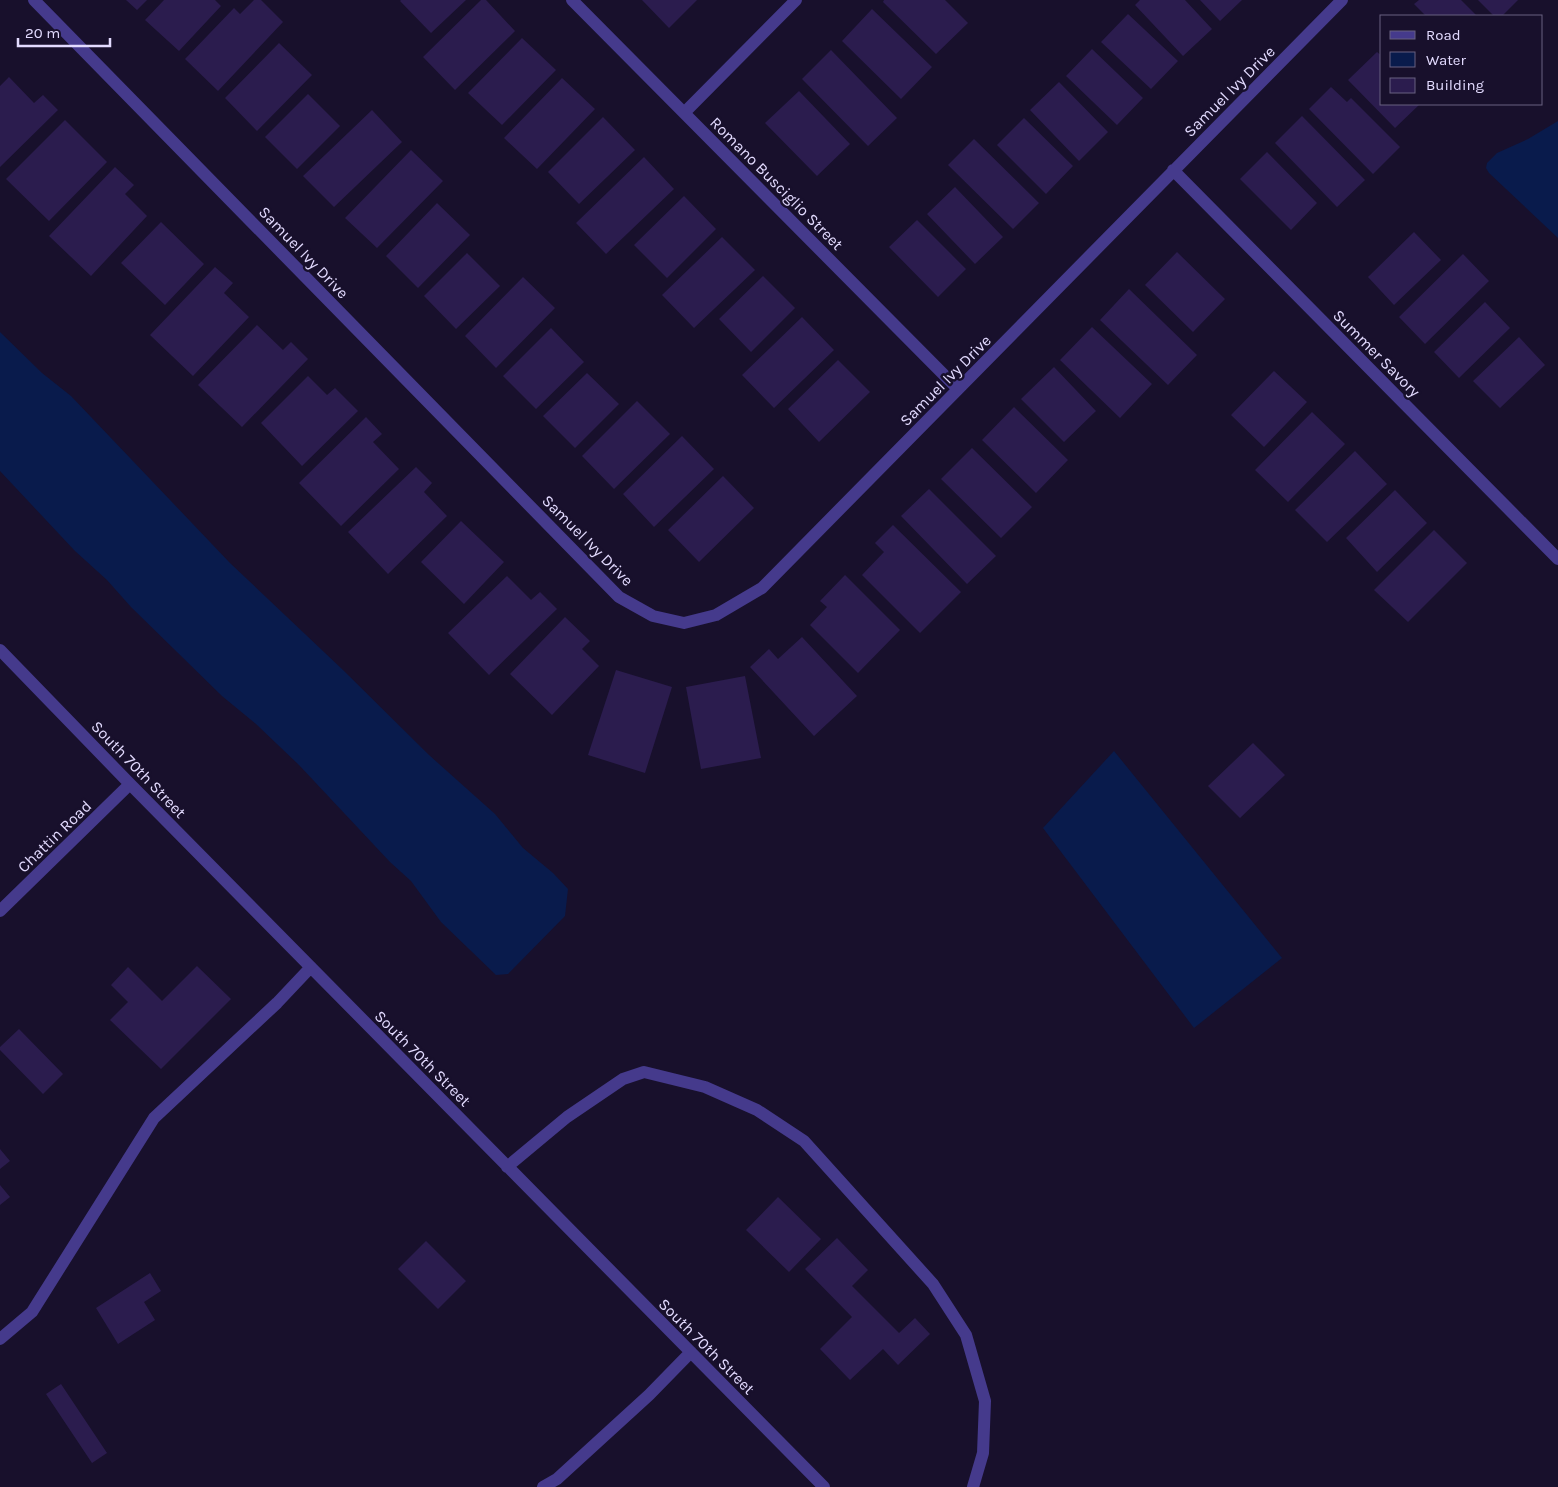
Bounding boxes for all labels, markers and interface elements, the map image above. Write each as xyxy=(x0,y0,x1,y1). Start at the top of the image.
scale bar xyxy=(18,15,110,47)
legend xyxy=(1380,15,1543,105)
text: 20 m xyxy=(25,24,60,42)
text: Road xyxy=(1426,26,1461,44)
street label: Samuel Ivy Drive xyxy=(1180,42,1279,141)
text: Water xyxy=(1426,51,1467,69)
text: Building xyxy=(1426,76,1484,94)
street label: Romano Busciglio Street xyxy=(706,113,847,254)
street label: Samuel Ivy Drive xyxy=(255,202,352,302)
street label: Summer Savory xyxy=(1329,306,1425,401)
street label: Samuel Ivy Drive xyxy=(896,331,995,430)
street label: Samuel Ivy Drive xyxy=(538,491,637,590)
street label: South 70th Street xyxy=(87,717,190,822)
street label: Chattin Road xyxy=(13,796,95,876)
street label: South 70th Street xyxy=(371,1006,475,1110)
street label: South 70th Street xyxy=(655,1294,759,1398)

